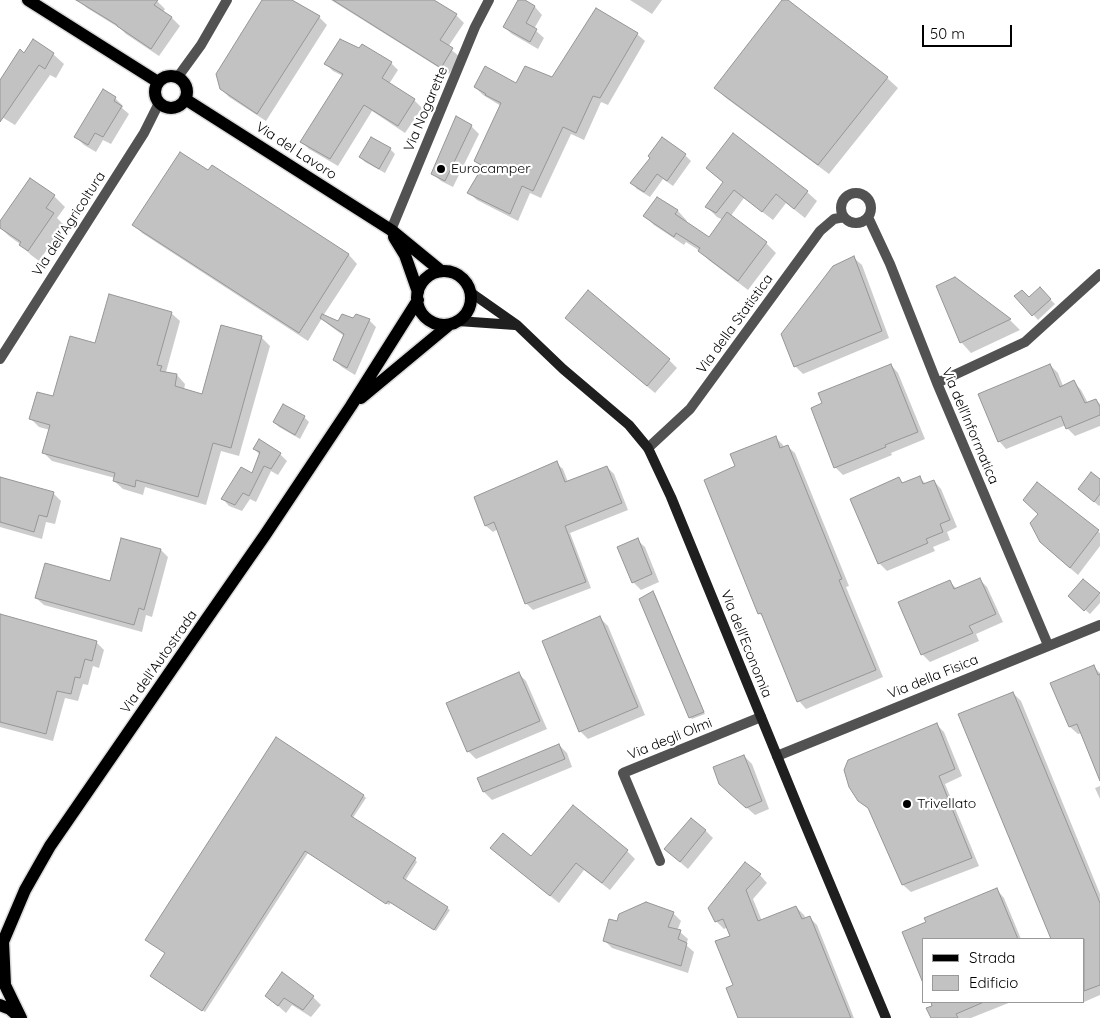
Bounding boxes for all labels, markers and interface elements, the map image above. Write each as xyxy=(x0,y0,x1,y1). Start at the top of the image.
scale bar xyxy=(925,15,1015,47)
text: 50 m xyxy=(930,24,965,43)
street label: Via Nogarette xyxy=(401,64,451,154)
street label: Via del Lavoro xyxy=(252,119,340,183)
place label: Eurocamper xyxy=(451,161,531,177)
marker: Eurocamper xyxy=(435,163,447,175)
street label: Via dell'Agricoltura xyxy=(29,168,109,280)
street label: Via della Statistica xyxy=(693,271,777,377)
street label: Via dell'Informatica xyxy=(938,365,1002,487)
street label: Via dell'Economia xyxy=(717,588,775,700)
street label: Via dell'Autostrada xyxy=(117,607,201,717)
street label: Via della Fisica xyxy=(885,651,981,703)
street label: Via degli Olmi xyxy=(625,714,715,764)
place label: Trivellato xyxy=(917,796,976,812)
marker: Trivellato xyxy=(901,798,913,810)
legend xyxy=(922,938,1085,1003)
text: Strada xyxy=(969,948,1015,967)
text: Edificio xyxy=(969,973,1018,992)

